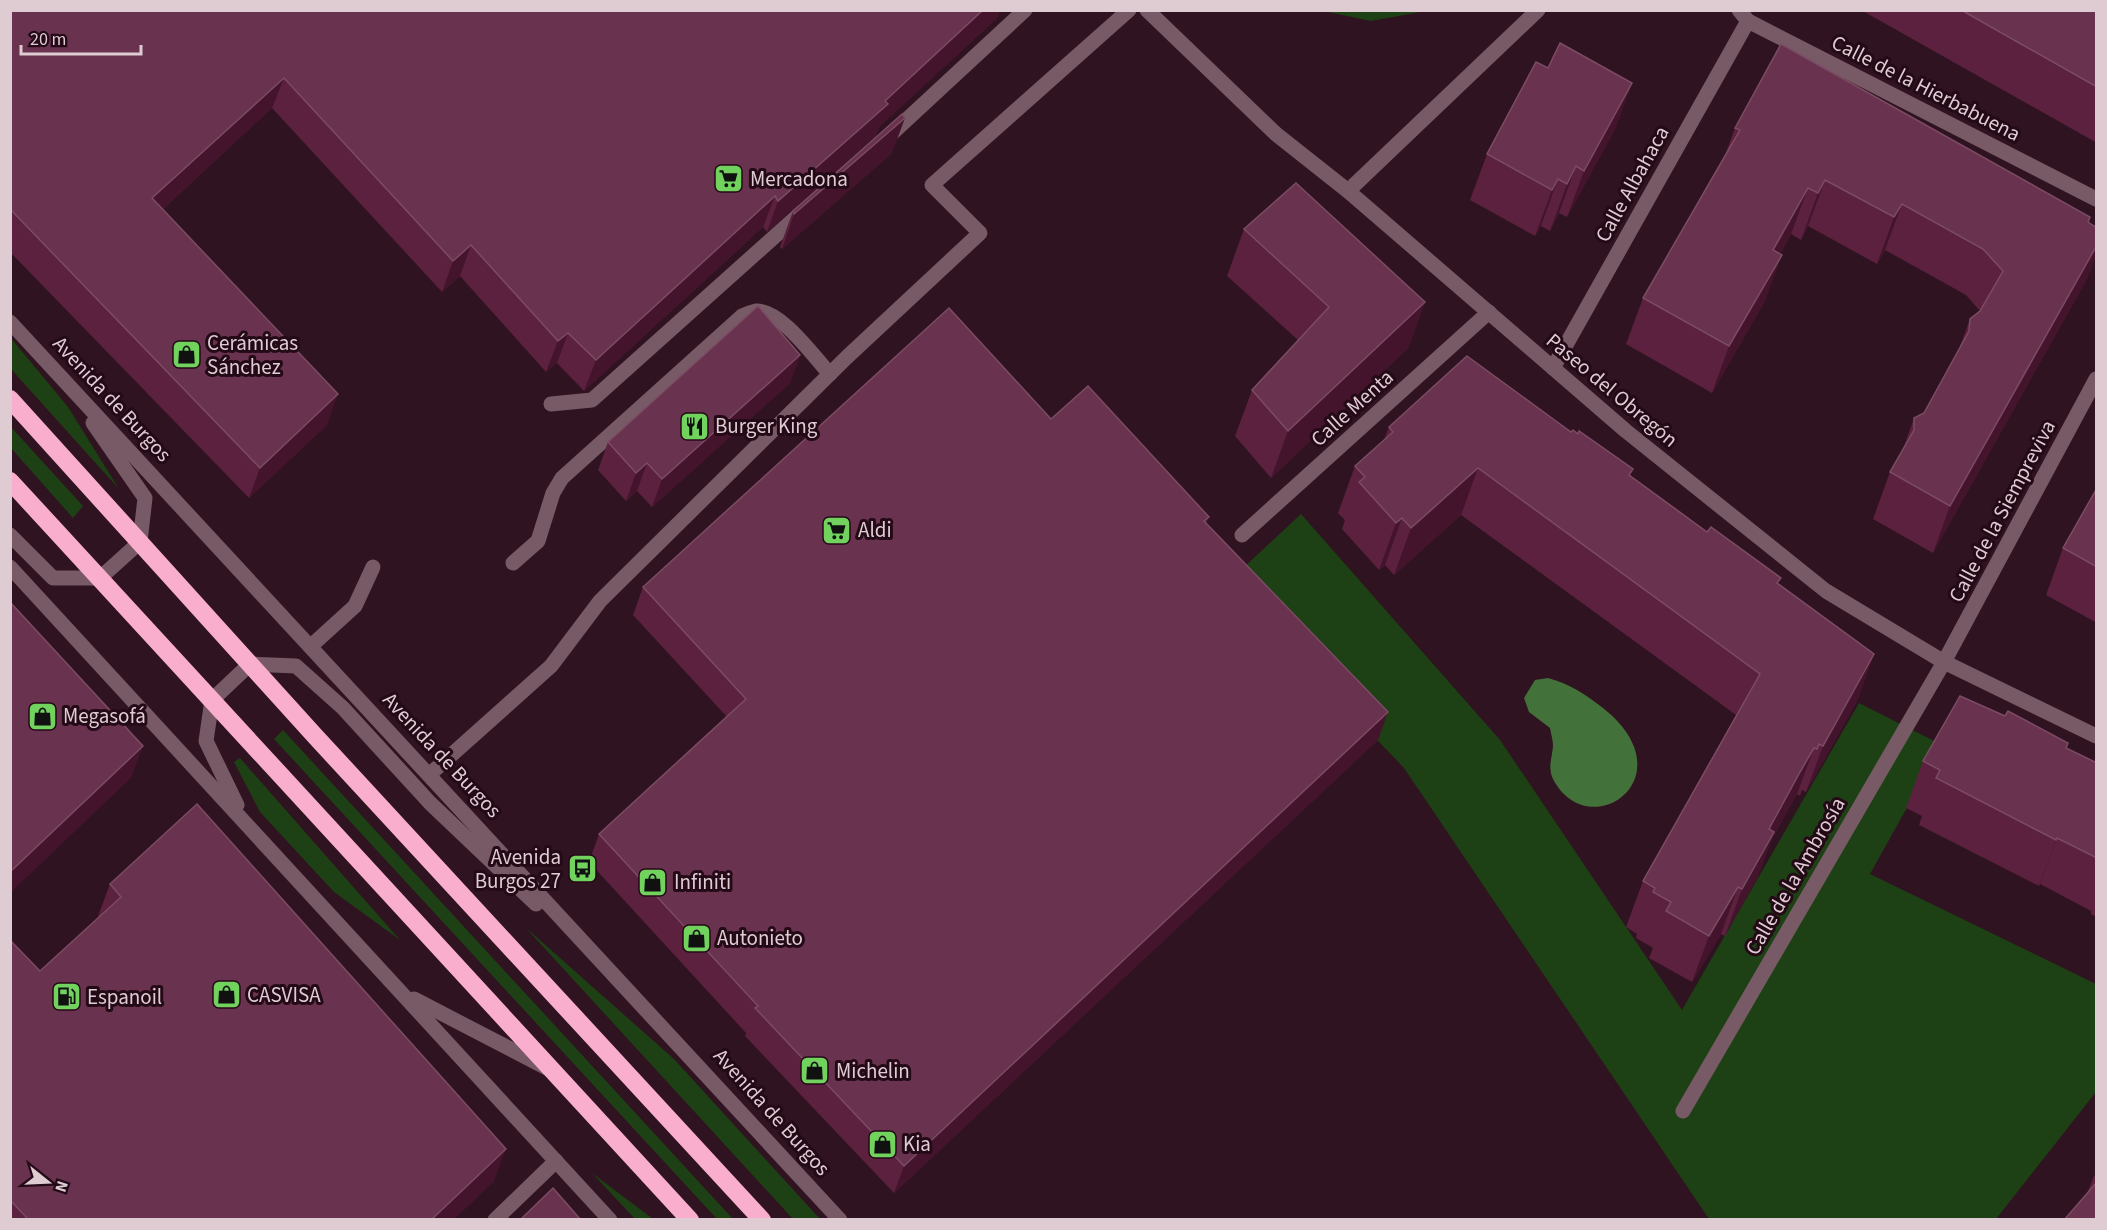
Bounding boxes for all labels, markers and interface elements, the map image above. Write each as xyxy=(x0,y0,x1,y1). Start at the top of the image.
scale bar xyxy=(21,18,141,56)
text: 20 m xyxy=(30,27,66,52)
street label: Calle de la Hierbabuena xyxy=(1826,27,2026,149)
street label: Calle Albahaca xyxy=(1588,121,1676,247)
supermarket icon: Mercadona xyxy=(713,163,745,195)
place label: Mercadona xyxy=(750,164,848,194)
street label: Paseo del Obregón xyxy=(1540,326,1684,454)
place label: Cerámicas Sánchez xyxy=(207,328,298,382)
street label: Avenida de Burgos xyxy=(46,330,178,469)
shop icon: Cerámicas Sánchez xyxy=(170,339,202,371)
street label: Calle Menta xyxy=(1304,363,1400,453)
restaurant icon: Burger King xyxy=(678,410,710,442)
place label: Burger King xyxy=(715,411,818,441)
street label: Calle de la Siempreviva xyxy=(1941,414,2063,608)
supermarket icon: Aldi xyxy=(821,514,853,546)
place label: Aldi xyxy=(858,515,892,545)
street label: Avenida de Burgos xyxy=(376,686,508,825)
shop icon: Megasofá xyxy=(26,700,58,732)
place label: Megasofá xyxy=(63,701,146,731)
street label: Calle de la Ambrosía xyxy=(1738,792,1852,960)
place label: Avenida Burgos 27 xyxy=(475,842,561,896)
bus stop icon: Avenida Burgos 27 xyxy=(566,853,598,885)
shop icon: Infiniti xyxy=(637,866,669,898)
place label: Infiniti xyxy=(674,867,731,897)
shop icon: Autonieto xyxy=(680,922,712,954)
place label: Autonieto xyxy=(717,923,803,953)
shop icon: CASVISA xyxy=(210,979,242,1011)
place label: CASVISA xyxy=(247,980,321,1010)
fuel station icon: Espanoil xyxy=(50,981,82,1013)
place label: Espanoil xyxy=(87,982,162,1012)
street label: Avenida de Burgos xyxy=(707,1042,837,1182)
shop icon: Michelin xyxy=(799,1055,831,1087)
place label: Michelin xyxy=(836,1056,910,1086)
shop icon: Kia xyxy=(866,1128,898,1160)
place label: Kia xyxy=(903,1129,931,1159)
north arrow xyxy=(18,1152,78,1212)
text: N xyxy=(49,1178,73,1195)

